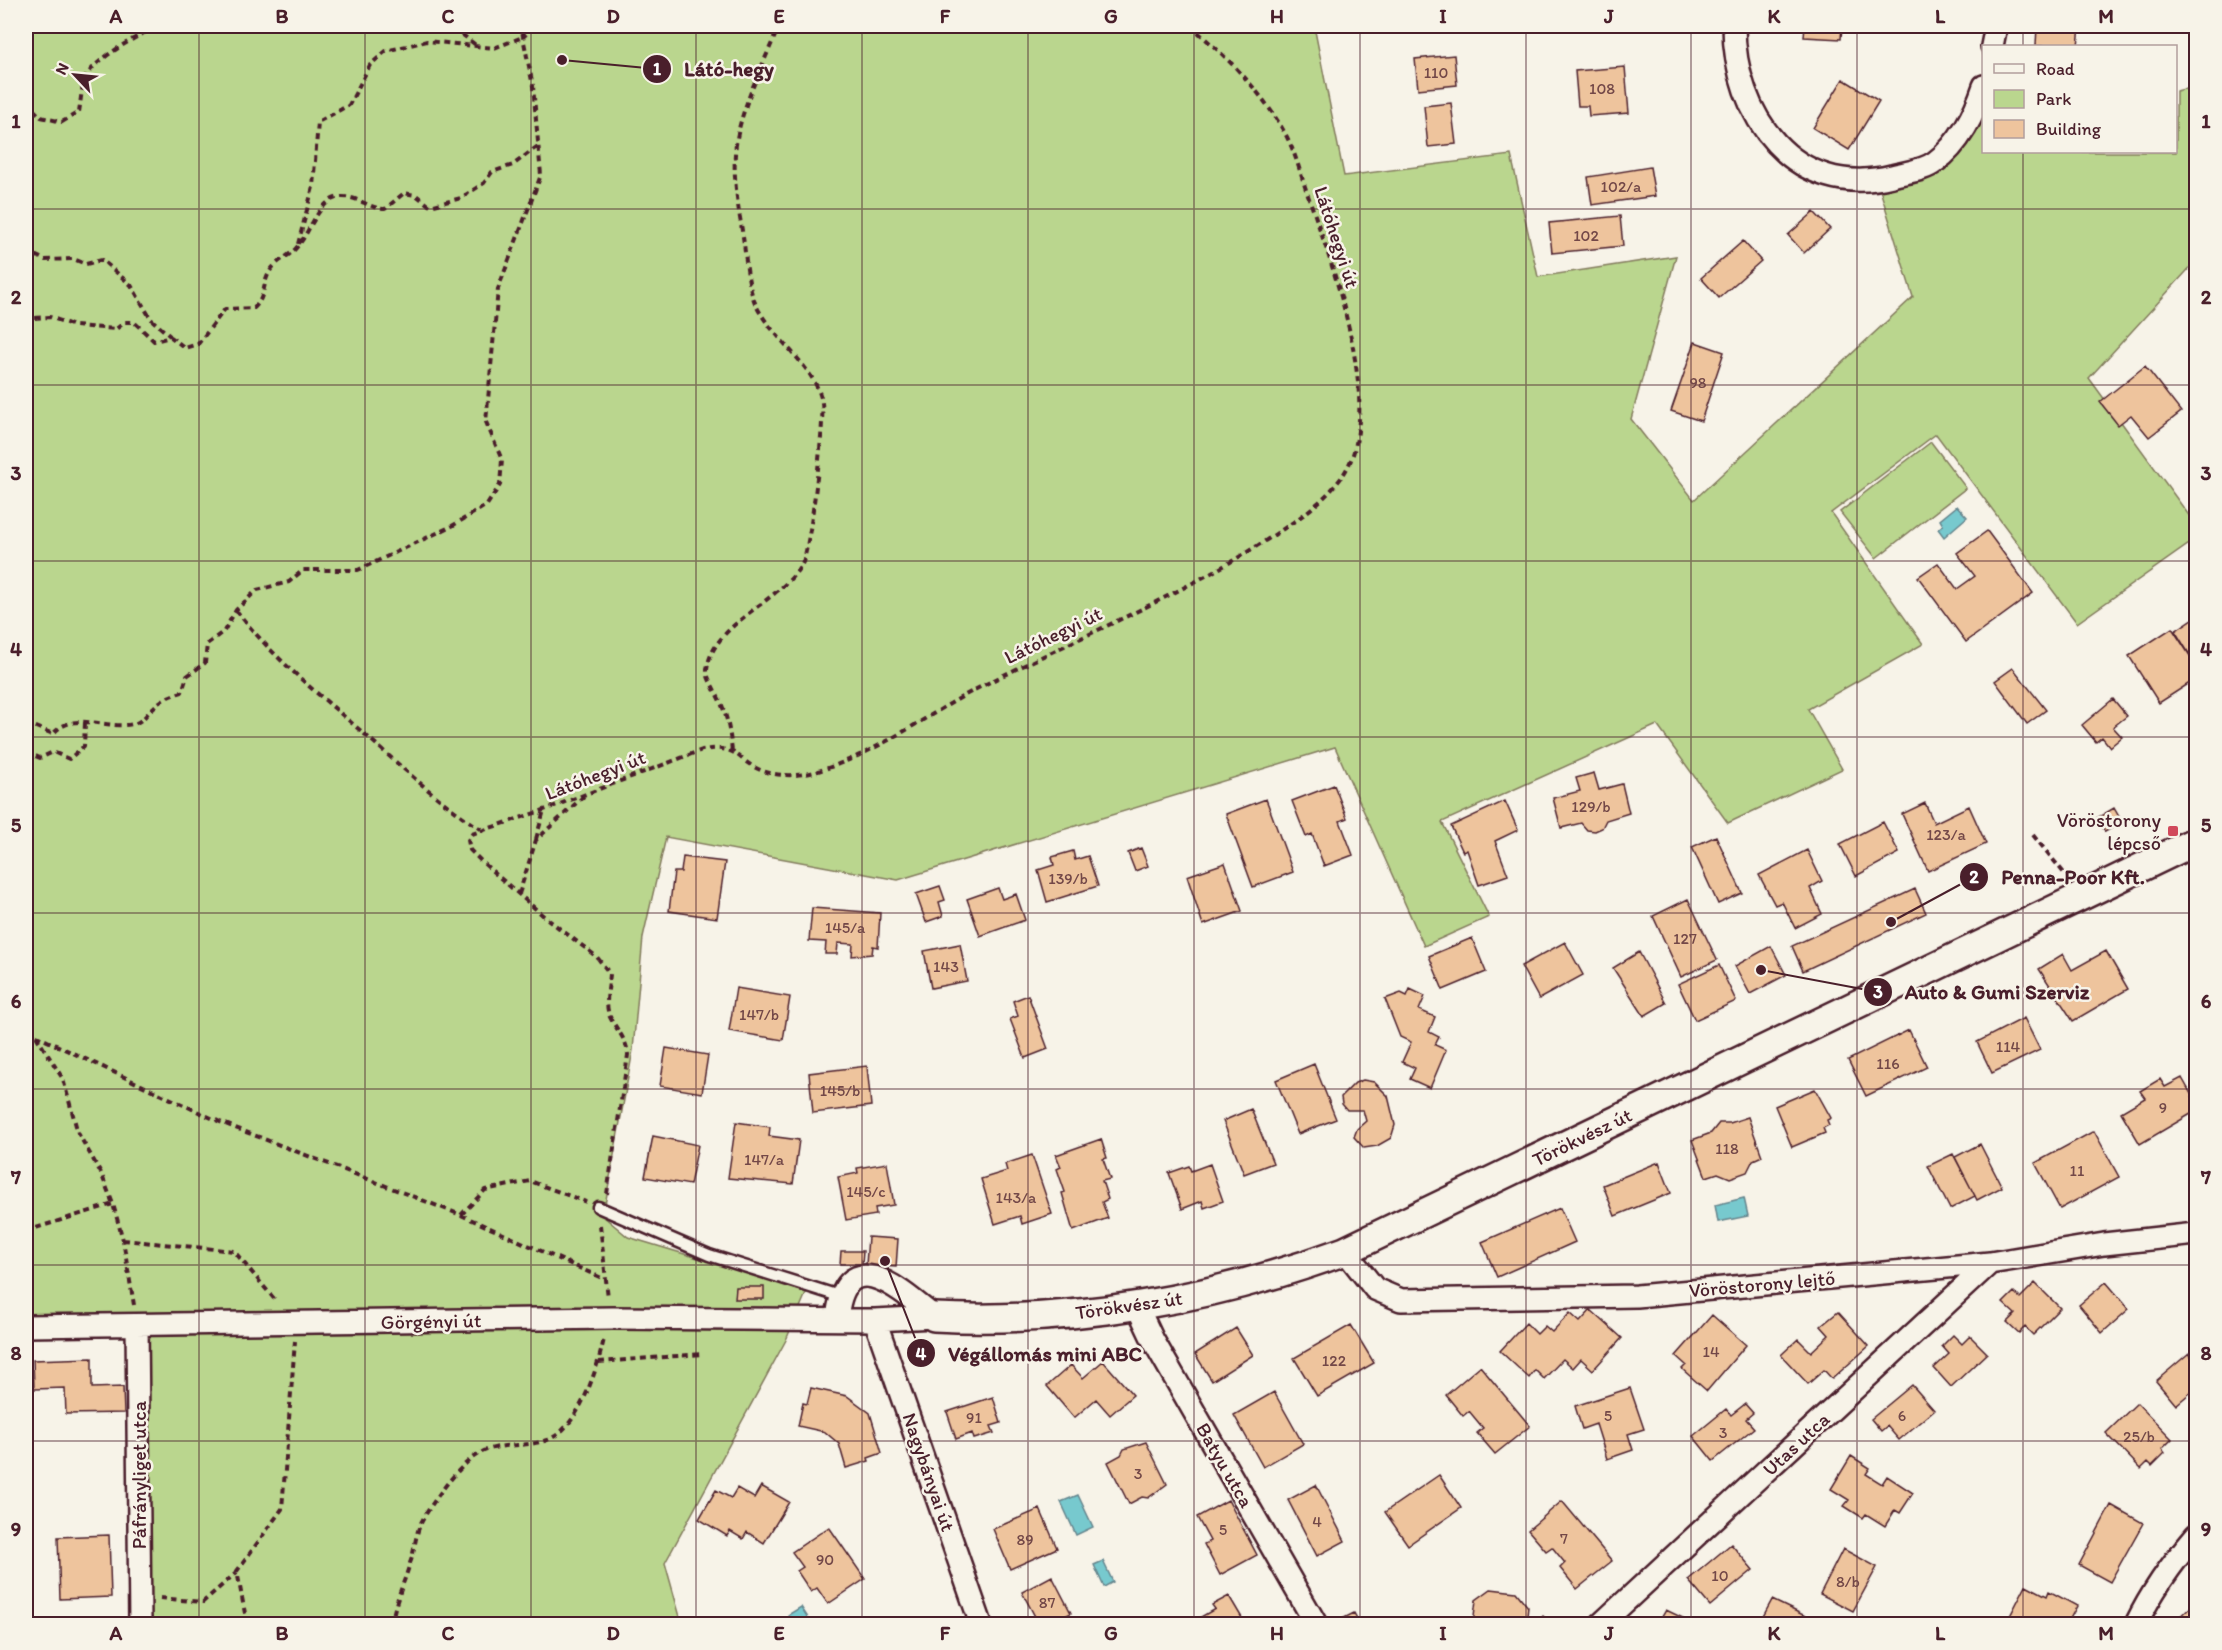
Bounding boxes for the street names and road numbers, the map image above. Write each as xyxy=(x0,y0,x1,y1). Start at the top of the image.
street label: Látóhegyi út xyxy=(1309,183,1365,291)
street label: Látóhegyi út xyxy=(1000,601,1106,669)
street label: Látóhegyi út xyxy=(541,745,649,805)
street label: Törökvész út xyxy=(1528,1103,1636,1171)
street label: Vöröstorony lejtő xyxy=(1688,1266,1836,1302)
street label: Törökvész út xyxy=(1074,1286,1184,1324)
street label: Görgényi út xyxy=(381,1308,482,1334)
street label: Páfrányliget utca xyxy=(127,1400,151,1549)
street label: Utas utca xyxy=(1758,1407,1835,1481)
street label: Nagybányai út xyxy=(898,1410,960,1534)
street label: Batyu utca xyxy=(1191,1418,1259,1512)

